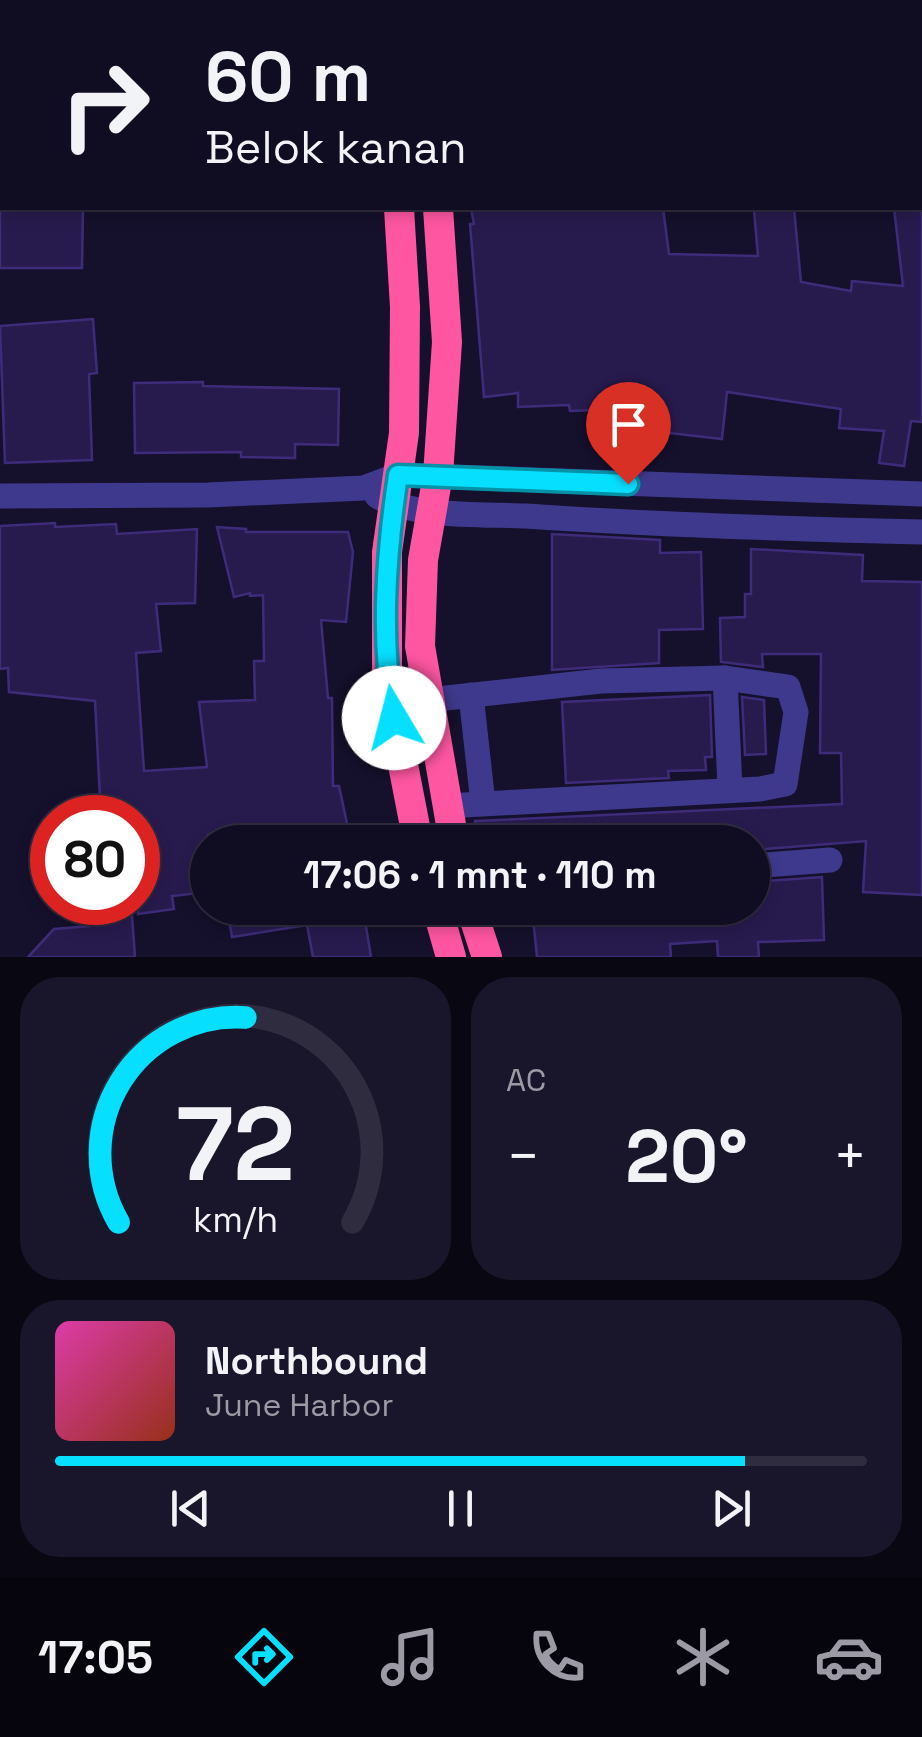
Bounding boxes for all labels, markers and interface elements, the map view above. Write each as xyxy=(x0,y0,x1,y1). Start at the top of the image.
text: 60 m xyxy=(205,32,371,121)
icon: right xyxy=(40,40,170,170)
text: Belok kanan xyxy=(205,119,467,176)
pin xyxy=(586,382,671,485)
icon: arrive xyxy=(601,397,656,452)
position arrow xyxy=(342,666,446,770)
speed limit sign: 80 xyxy=(30,795,160,925)
text: 17:06 · 1 mnt · 110 m xyxy=(303,851,657,899)
text: AC xyxy=(506,1060,546,1100)
text: 72 xyxy=(176,1078,295,1210)
text: 20° xyxy=(625,1108,748,1204)
text: − xyxy=(506,1121,540,1191)
text: + xyxy=(833,1121,867,1191)
text: km/h xyxy=(193,1197,278,1242)
text: Northbound xyxy=(205,1337,428,1385)
text: June Harbor xyxy=(205,1385,393,1425)
icon: previous xyxy=(163,1481,218,1536)
icon: pause xyxy=(433,1481,488,1536)
icon: next xyxy=(704,1481,759,1536)
icon: directions xyxy=(229,1622,299,1692)
icon: music xyxy=(375,1622,445,1692)
icon: phone xyxy=(522,1622,592,1692)
icon: climate xyxy=(668,1622,738,1692)
icon: car xyxy=(814,1622,884,1692)
text: 17:05 xyxy=(38,1629,153,1686)

